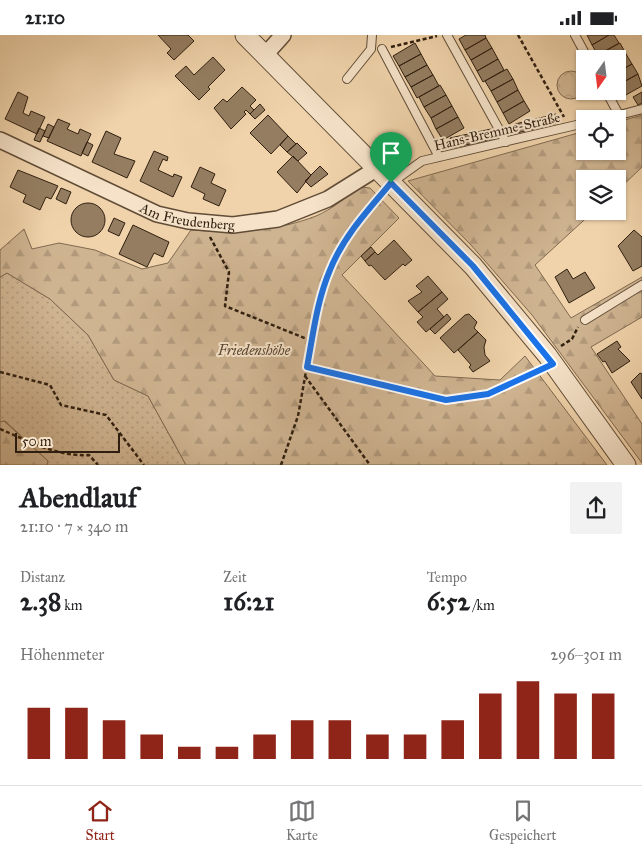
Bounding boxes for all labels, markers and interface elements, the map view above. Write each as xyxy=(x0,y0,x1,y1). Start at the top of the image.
text: 21:10 xyxy=(25,6,65,29)
north arrow xyxy=(576,50,626,100)
map controls xyxy=(576,50,626,220)
street label: Hans-Bremme-Straße xyxy=(432,109,562,154)
button: locate xyxy=(576,110,626,160)
pin xyxy=(370,132,412,183)
icon: arrive xyxy=(377,139,405,167)
button: layers xyxy=(576,170,626,220)
street label: Am Freudenberg xyxy=(136,199,236,234)
park label: Friedenshöhe xyxy=(217,342,291,359)
scale bar xyxy=(15,430,120,453)
text: 50 m xyxy=(22,433,51,450)
text: Abendlauf xyxy=(20,480,137,515)
button: share xyxy=(570,482,622,534)
text: 21:10 · 7 × 340 m xyxy=(20,517,128,536)
text: Distanz xyxy=(20,569,65,586)
text: Zeit xyxy=(223,569,247,586)
text: Tempo xyxy=(427,569,467,586)
text: 2.38 xyxy=(20,586,61,617)
text: 16:21 xyxy=(223,586,274,617)
text: 6:52 xyxy=(427,586,470,617)
text: km xyxy=(61,597,83,614)
text: /km xyxy=(470,597,495,614)
text: Höhenmeter xyxy=(20,645,104,664)
text: 296–301 m xyxy=(550,645,622,664)
tab: Start xyxy=(86,797,115,844)
tab: Karte xyxy=(286,797,318,844)
tab: Gespeichert xyxy=(489,797,556,844)

